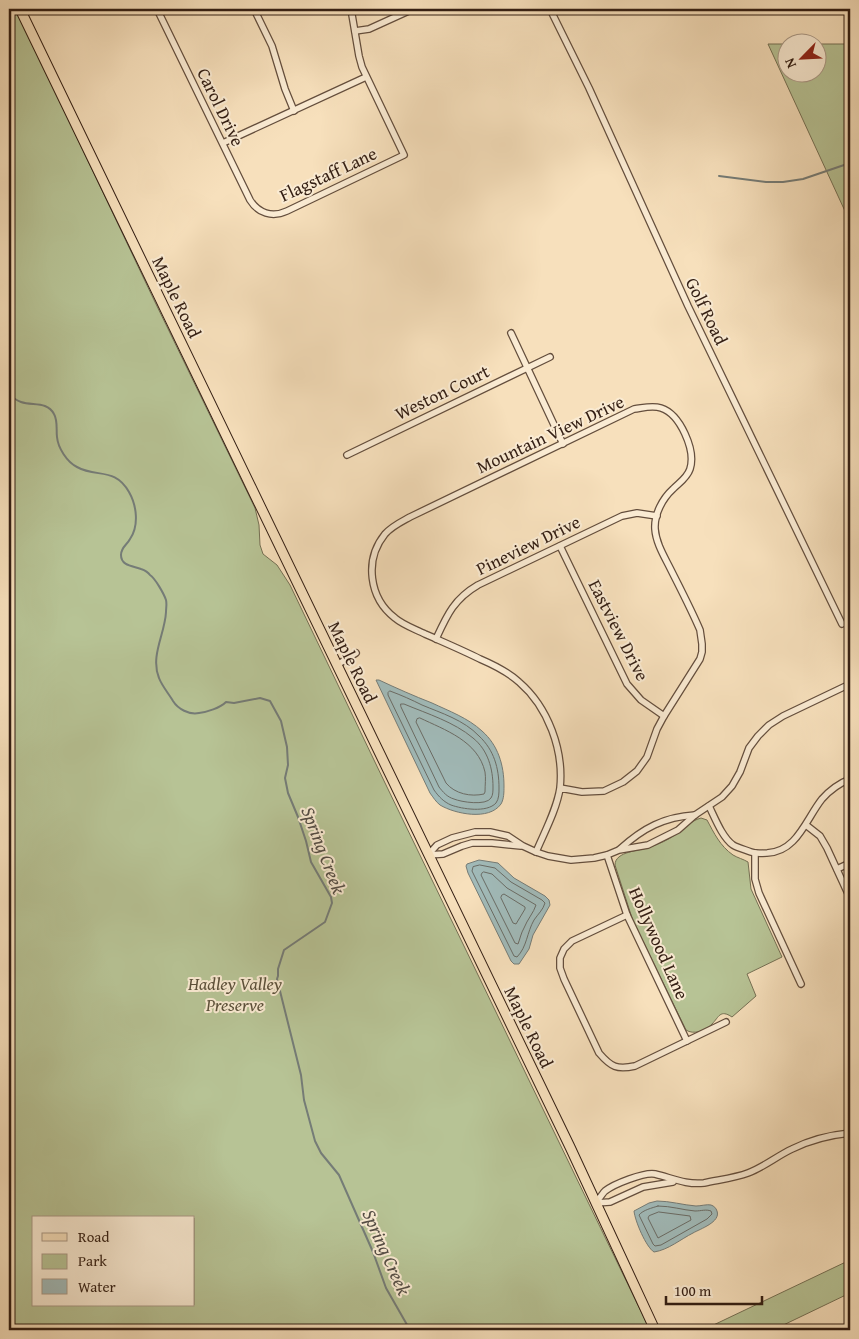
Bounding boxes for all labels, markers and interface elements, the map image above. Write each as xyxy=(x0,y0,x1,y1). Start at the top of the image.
north arrow xyxy=(776,32,826,82)
text: N xyxy=(779,54,801,72)
street label: Carol Drive xyxy=(190,63,252,151)
street label: Flagstaff Lane xyxy=(275,140,381,208)
street label: Maple Road xyxy=(146,251,209,343)
street label: Golf Road xyxy=(679,273,735,350)
street label: Weston Court xyxy=(390,357,494,427)
street label: Mountain View Drive xyxy=(472,388,628,480)
street label: Pineview Drive xyxy=(471,508,585,582)
street label: Eastview Drive xyxy=(582,575,656,685)
street label: Maple Road xyxy=(322,616,385,708)
water label: Spring Creek xyxy=(295,802,354,898)
street label: Hollywood Lane xyxy=(622,882,696,1004)
park label: Hadley Valley Preserve xyxy=(187,970,283,1018)
street label: Maple Road xyxy=(498,981,561,1073)
water label: Spring Creek xyxy=(356,1204,419,1300)
legend xyxy=(32,1216,195,1306)
text: Road xyxy=(78,1226,109,1247)
text: Park xyxy=(78,1250,107,1271)
scale bar xyxy=(666,1274,763,1306)
text: Water xyxy=(78,1276,116,1297)
text: 100 m xyxy=(674,1280,712,1301)

